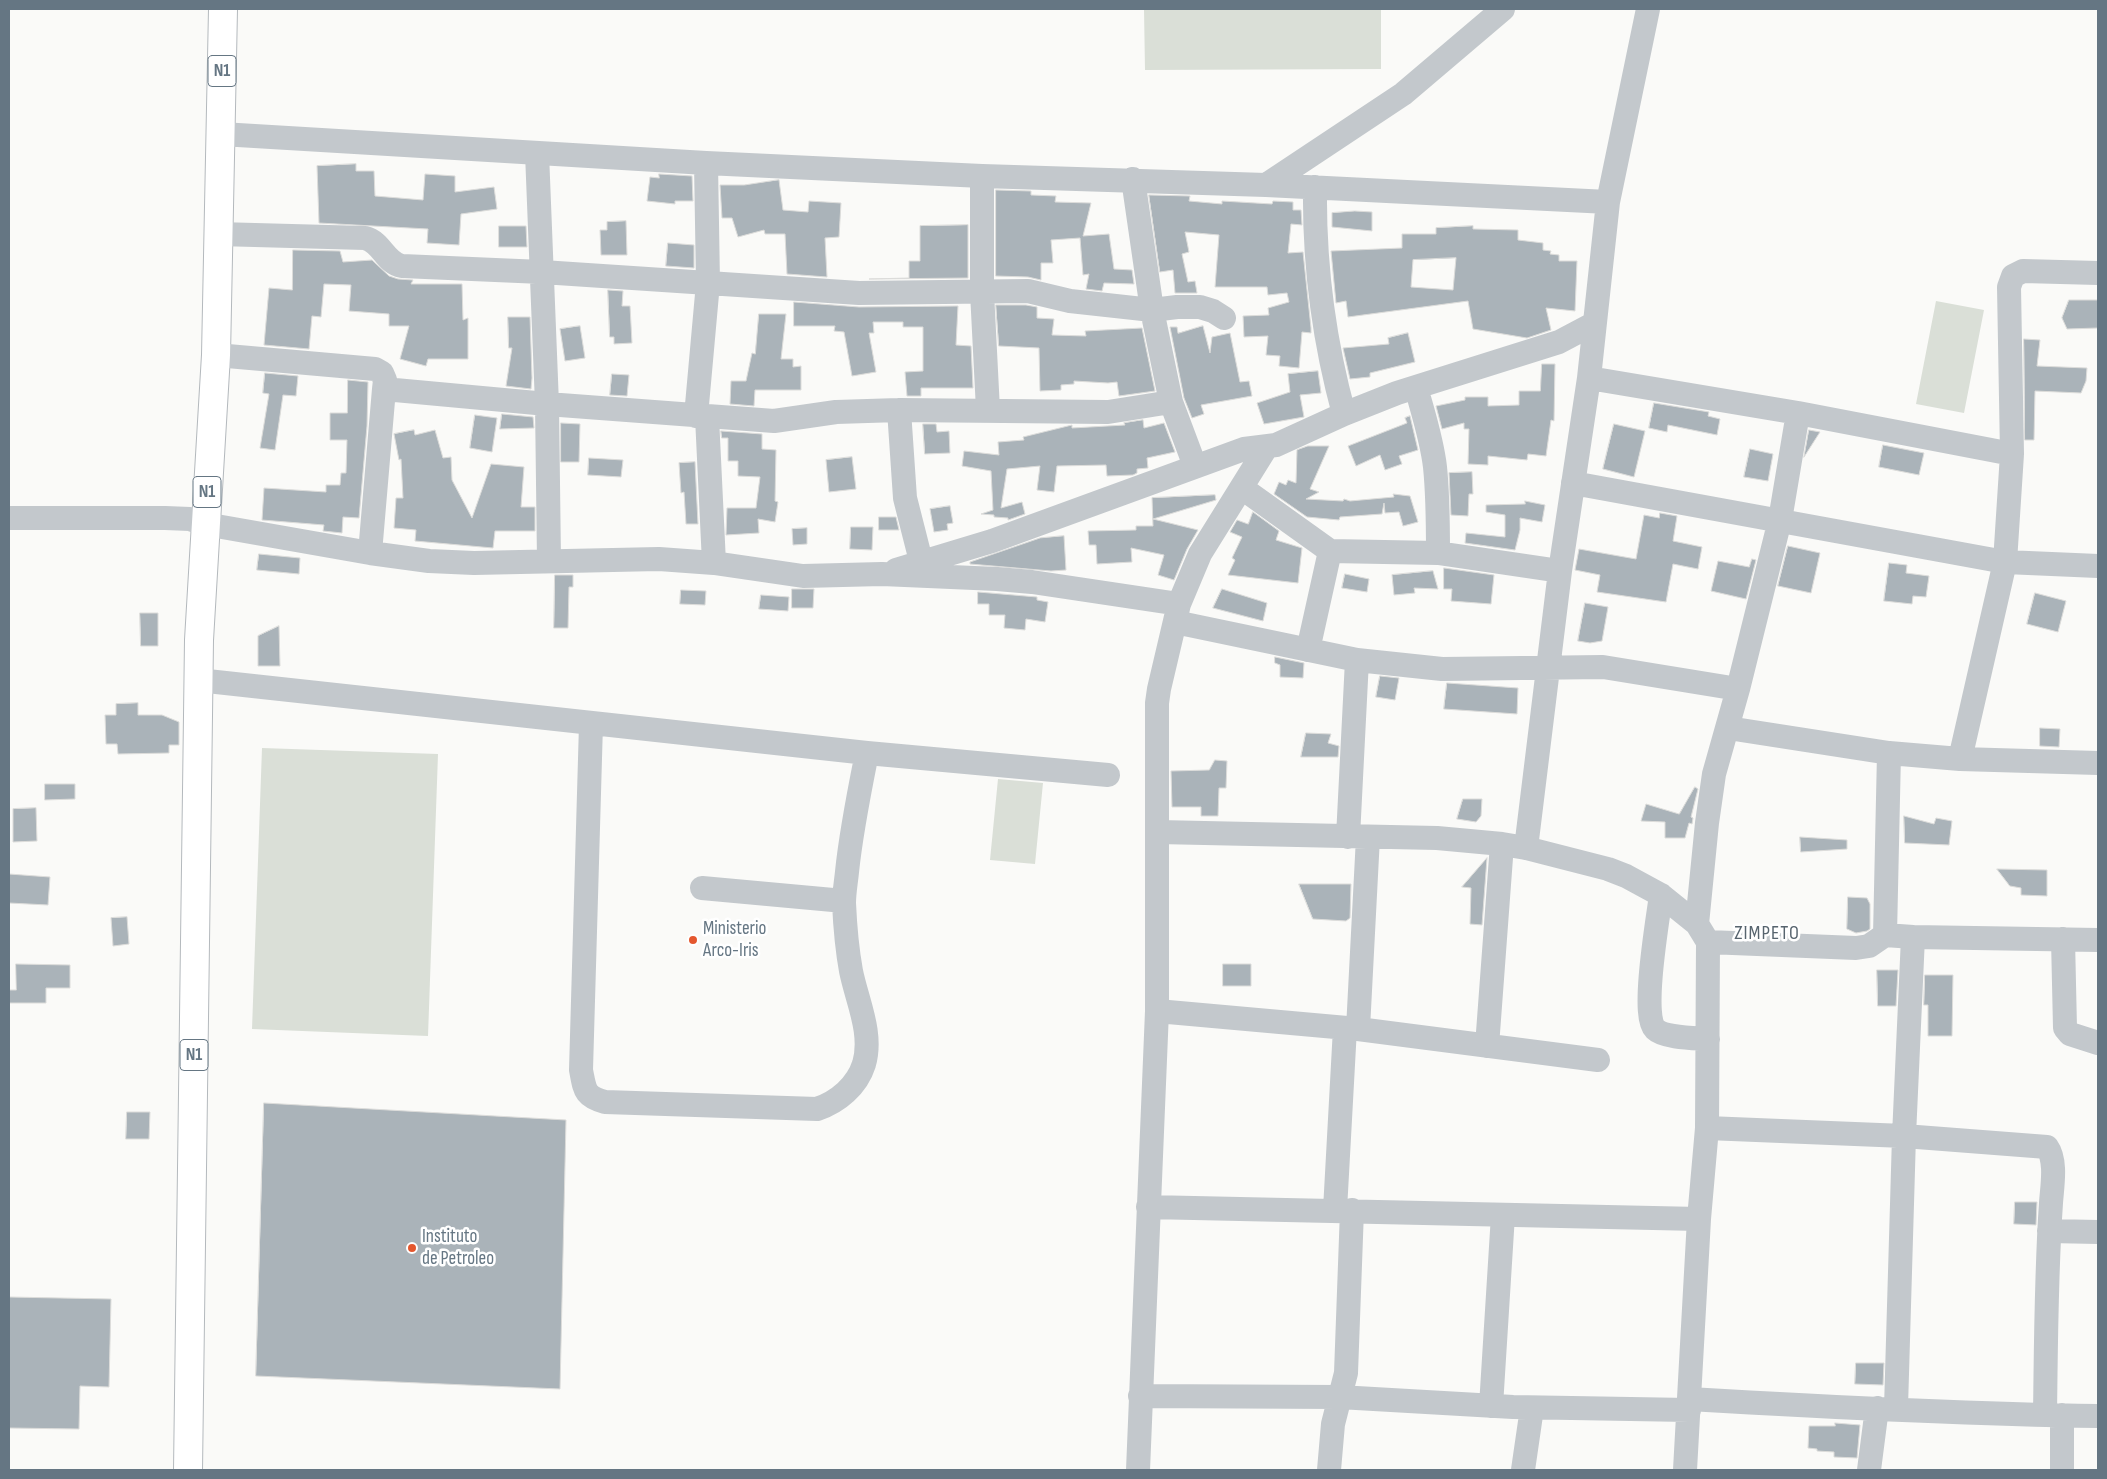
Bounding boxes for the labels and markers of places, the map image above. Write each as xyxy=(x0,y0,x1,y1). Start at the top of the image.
place label: Ministerio Arco-Iris xyxy=(703,918,766,962)
marker: Ministerio Arco-Iris xyxy=(687,934,699,946)
place label: Instituto de Petroleo xyxy=(422,1226,494,1270)
marker: Instituto de Petroleo xyxy=(406,1242,418,1254)

